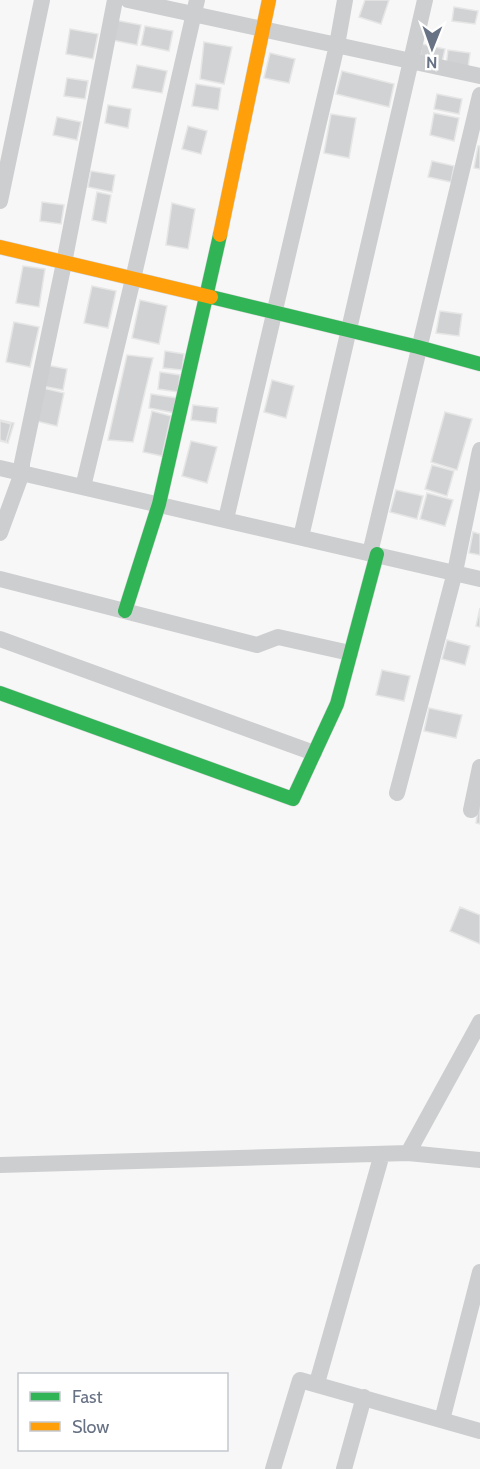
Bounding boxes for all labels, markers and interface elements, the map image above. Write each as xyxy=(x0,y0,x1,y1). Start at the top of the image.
north arrow xyxy=(402,18,462,78)
text: N xyxy=(426,53,438,72)
legend xyxy=(18,1373,228,1451)
text: Fast xyxy=(72,1386,103,1408)
text: Slow xyxy=(72,1416,109,1438)

